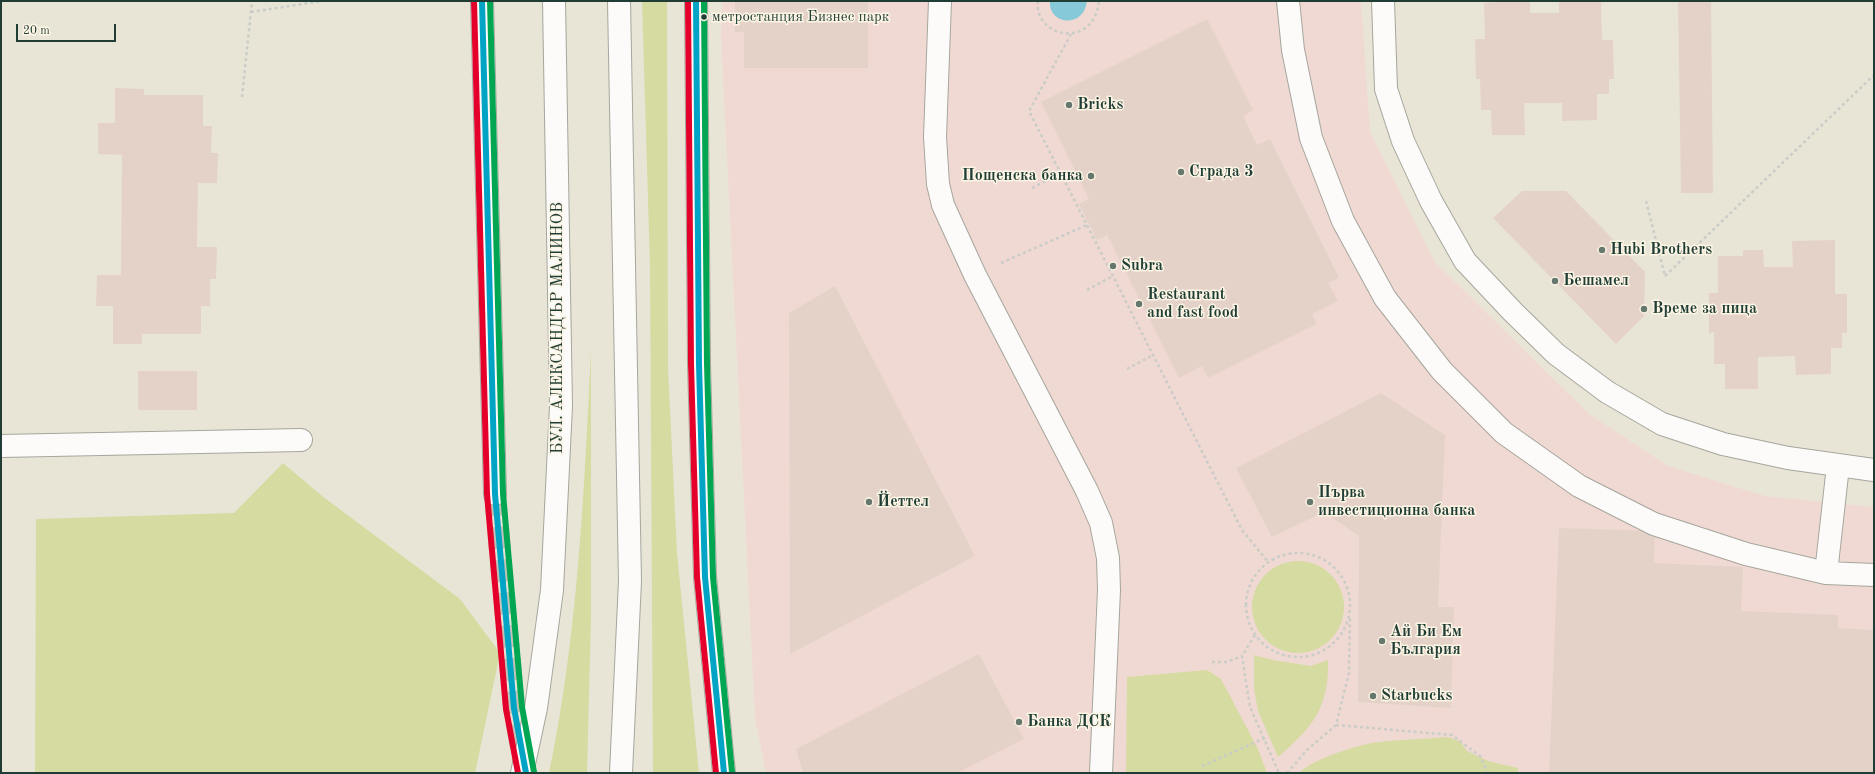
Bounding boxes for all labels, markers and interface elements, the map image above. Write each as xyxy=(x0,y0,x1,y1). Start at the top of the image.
place label: метростанция Бизнес парк xyxy=(712,8,889,26)
marker: метростанция Бизнес парк xyxy=(699,12,709,22)
scale bar xyxy=(18,16,118,42)
text: 20 m xyxy=(23,25,50,37)
place label: Bricks xyxy=(1077,95,1123,115)
marker: Bricks xyxy=(1064,100,1074,110)
place label: Сграда 3 xyxy=(1189,162,1254,182)
place label: Пощенска банка xyxy=(962,166,1083,186)
marker: Сграда 3 xyxy=(1176,167,1186,177)
marker: Пощенска банка xyxy=(1086,171,1096,181)
street label: БУЛ. АЛЕКСАНДЪР МАЛИНОВ xyxy=(548,202,568,454)
place label: Hubi Brothers xyxy=(1610,240,1712,260)
marker: Hubi Brothers xyxy=(1597,245,1607,255)
place label: Subra xyxy=(1121,256,1163,276)
marker: Subra xyxy=(1108,261,1118,271)
place label: Бешамел xyxy=(1563,271,1629,291)
marker: Бешамел xyxy=(1550,276,1560,286)
place label: Restaurant and fast food xyxy=(1147,285,1238,323)
marker: Restaurant and fast food xyxy=(1134,299,1144,309)
place label: Време за пица xyxy=(1652,299,1757,319)
marker: Време за пица xyxy=(1639,304,1649,314)
place label: Първа инвестиционна банка xyxy=(1318,483,1475,521)
place label: Йеттел xyxy=(877,492,929,512)
marker: Йеттел xyxy=(864,497,874,507)
marker: Първа инвестиционна банка xyxy=(1305,497,1315,507)
place label: Ай Би Ем България xyxy=(1390,622,1462,660)
marker: Ай Би Ем България xyxy=(1377,636,1387,646)
place label: Starbucks xyxy=(1381,686,1452,706)
marker: Starbucks xyxy=(1368,691,1378,701)
place label: Банка ДСК xyxy=(1027,712,1111,732)
marker: Банка ДСК xyxy=(1014,717,1024,727)

